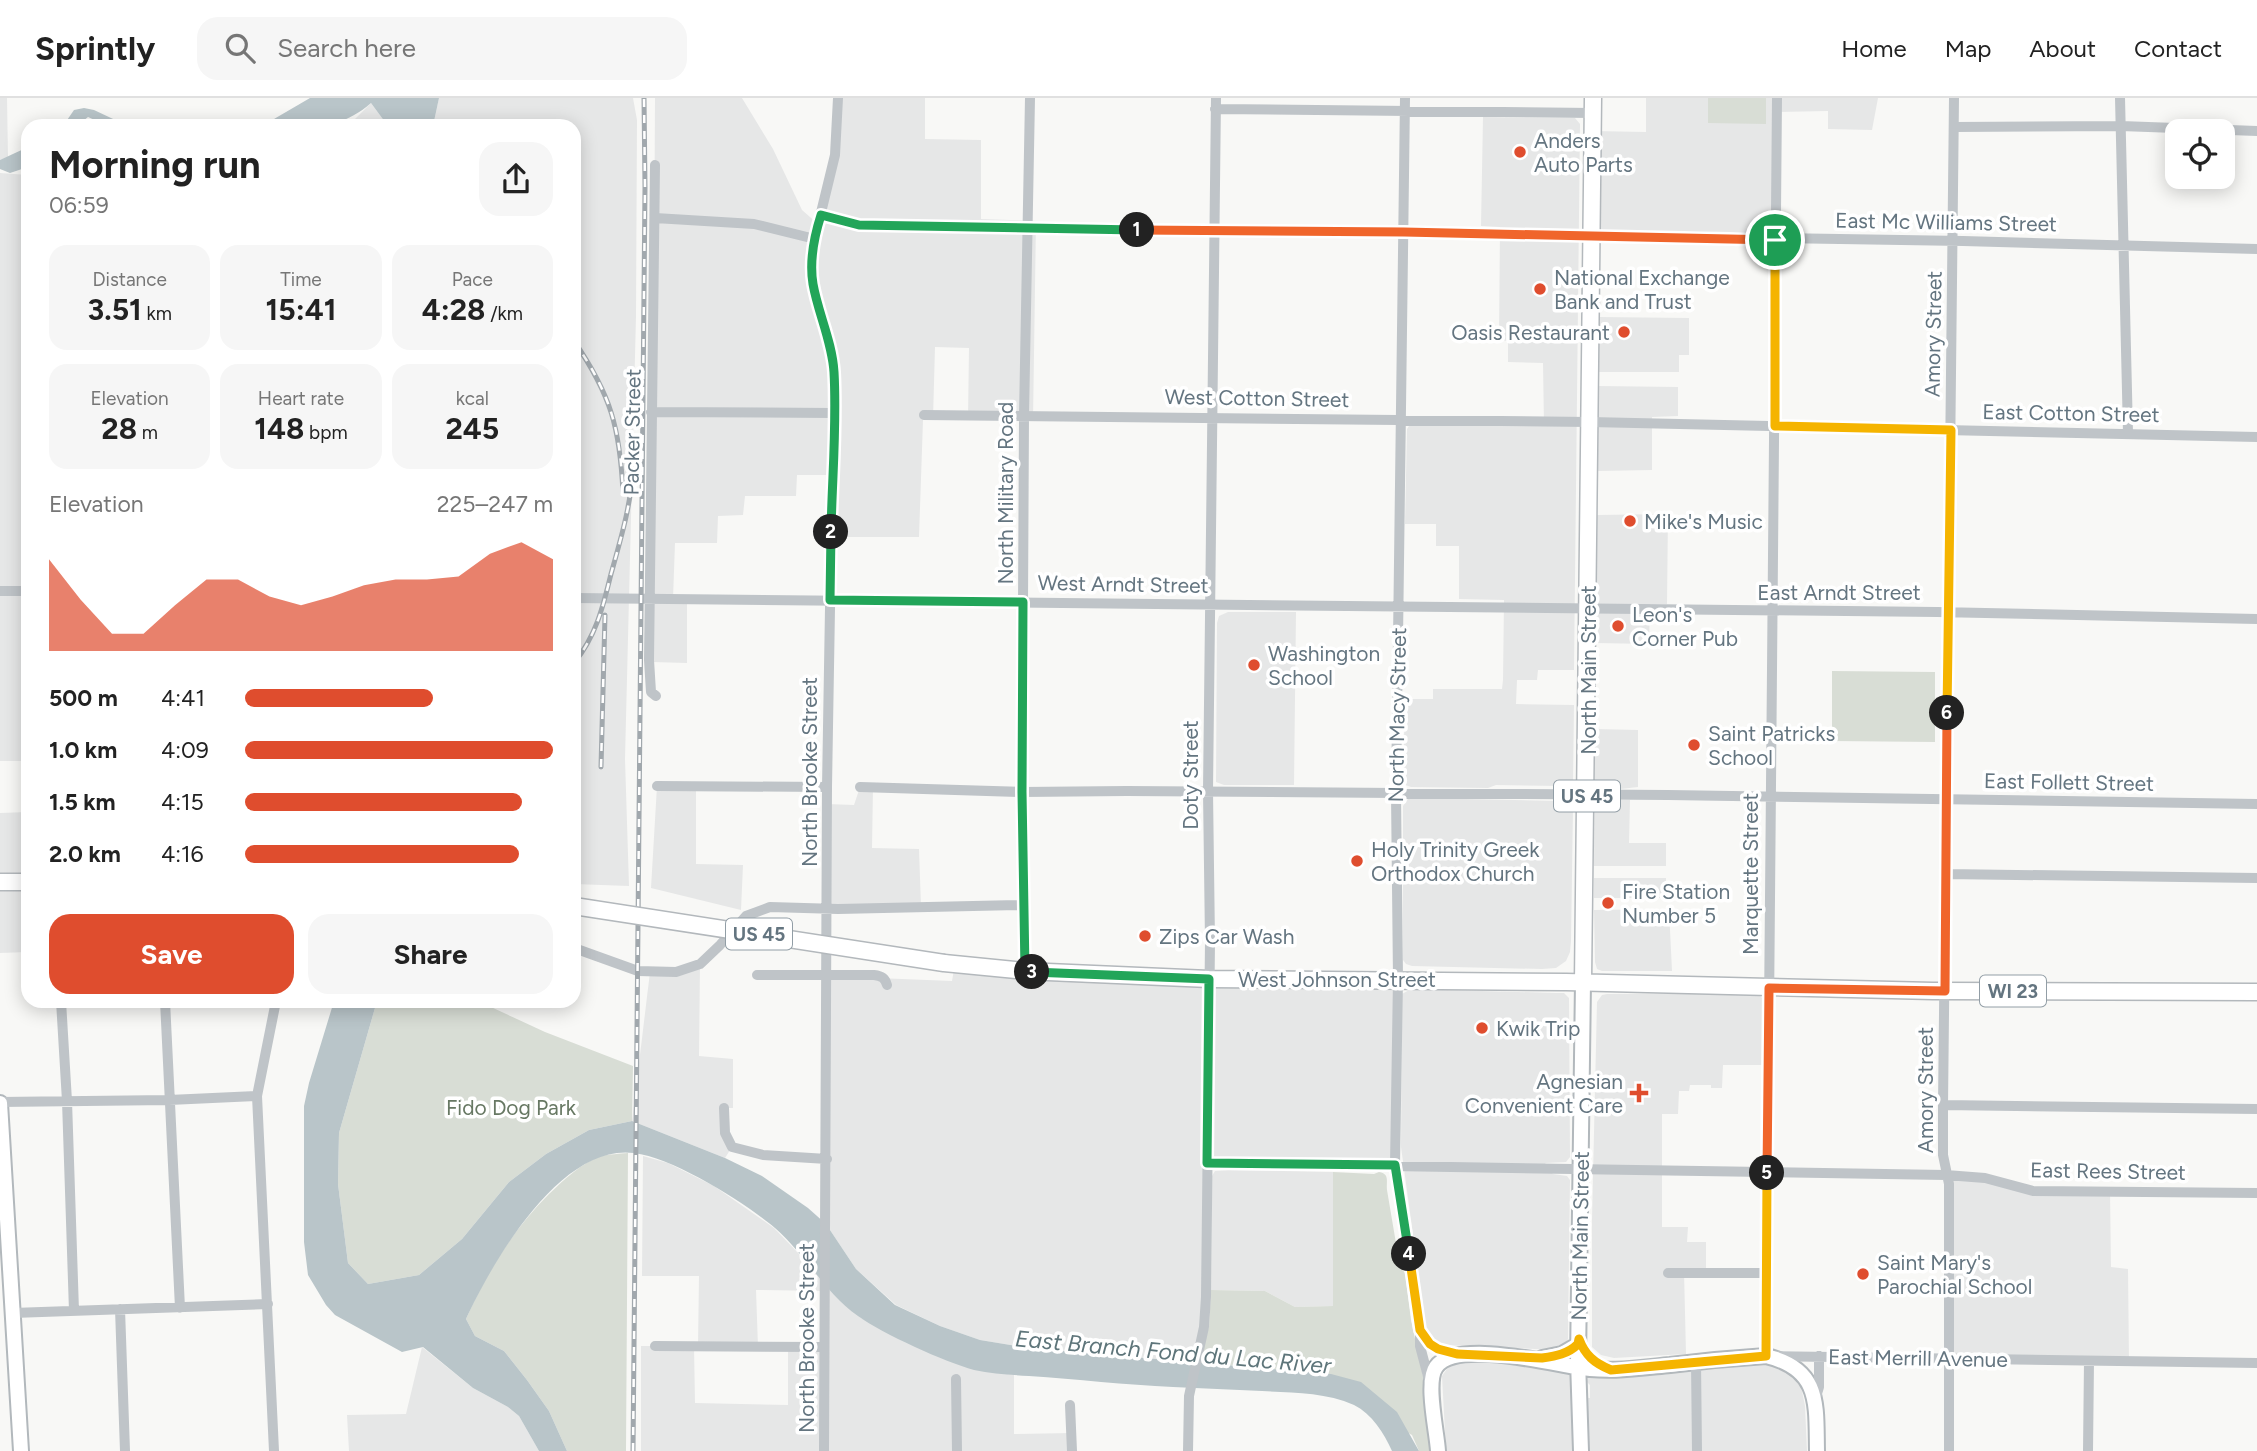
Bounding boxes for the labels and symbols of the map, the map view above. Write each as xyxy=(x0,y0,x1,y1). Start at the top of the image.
place label: Anders Auto Parts xyxy=(1534,128,1633,177)
marker: Anders Auto Parts xyxy=(1512,144,1528,160)
street label: East Mc Williams Street xyxy=(1835,208,2057,236)
pin xyxy=(1745,210,1805,270)
pin: 1 xyxy=(1120,212,1154,248)
place label: National Exchange Bank and Trust xyxy=(1554,265,1730,314)
street label: Amory Street xyxy=(1919,271,1947,397)
marker: National Exchange Bank and Trust xyxy=(1532,281,1548,297)
place label: Oasis Restaurant xyxy=(1451,320,1610,345)
marker: Oasis Restaurant xyxy=(1616,324,1632,340)
street label: Packer Street xyxy=(618,368,646,495)
street label: West Cotton Street xyxy=(1164,384,1350,412)
street label: East Cotton Street xyxy=(1982,399,2160,427)
street label: North Military Road xyxy=(993,402,1018,584)
place label: Mike's Music xyxy=(1644,509,1763,534)
marker: Mike's Music xyxy=(1622,513,1638,529)
pin: 2 xyxy=(814,514,848,550)
street label: West Arndt Street xyxy=(1037,570,1209,598)
street label: East Arndt Street xyxy=(1757,580,1921,605)
street label: North Main Street xyxy=(1576,585,1601,755)
place label: Leon's Corner Pub xyxy=(1632,602,1738,651)
marker: Leon's Corner Pub xyxy=(1610,618,1626,634)
street label: North Macy Street xyxy=(1383,627,1411,803)
place label: Washington School xyxy=(1268,641,1380,690)
marker: Washington School xyxy=(1246,657,1262,673)
street label: North Brooke Street xyxy=(797,677,822,867)
pin: 6 xyxy=(1930,696,1965,730)
street label: Doty Street xyxy=(1178,720,1203,830)
place label: Saint Patricks School xyxy=(1708,721,1835,770)
marker: Saint Patricks School xyxy=(1686,737,1702,753)
street label: East Follett Street xyxy=(1984,768,2154,796)
road number: US 45 xyxy=(1554,780,1620,811)
street label: Marquette Street xyxy=(1738,793,1763,955)
place label: Holy Trinity Greek Orthodox Church xyxy=(1371,837,1540,886)
marker: Holy Trinity Greek Orthodox Church xyxy=(1349,853,1365,869)
place label: Fire Station Number 5 xyxy=(1622,879,1730,928)
marker: Fire Station Number 5 xyxy=(1600,895,1616,911)
road number: US 45 xyxy=(726,918,792,950)
place label: Zips Car Wash xyxy=(1159,924,1294,949)
marker: Zips Car Wash xyxy=(1137,928,1153,944)
pin: 3 xyxy=(1014,954,1050,990)
street label: West Johnson Street xyxy=(1238,967,1436,992)
road number: WI 23 xyxy=(1980,976,2046,1006)
place label: Kwik Trip xyxy=(1496,1016,1580,1041)
marker: Kwik Trip xyxy=(1474,1020,1490,1036)
street label: Amory Street xyxy=(1913,1027,1938,1153)
place label: Agnesian Convenient Care xyxy=(1465,1069,1623,1118)
marker: Agnesian Convenient Care xyxy=(1629,1083,1649,1103)
park label: Fido Dog Park xyxy=(446,1095,577,1120)
street label: North Main Street xyxy=(1566,1151,1594,1321)
pin: 5 xyxy=(1750,1156,1784,1190)
street label: East Rees Street xyxy=(2030,1157,2186,1185)
pin: 4 xyxy=(1392,1236,1426,1272)
street label: North Brooke Street xyxy=(794,1243,819,1433)
place label: Saint Mary's Parochial School xyxy=(1877,1250,2032,1299)
marker: Saint Mary's Parochial School xyxy=(1855,1266,1871,1282)
water label: East Branch Fond du Lac River xyxy=(1014,1324,1333,1380)
street label: East Merrill Avenue xyxy=(1828,1344,2008,1372)

